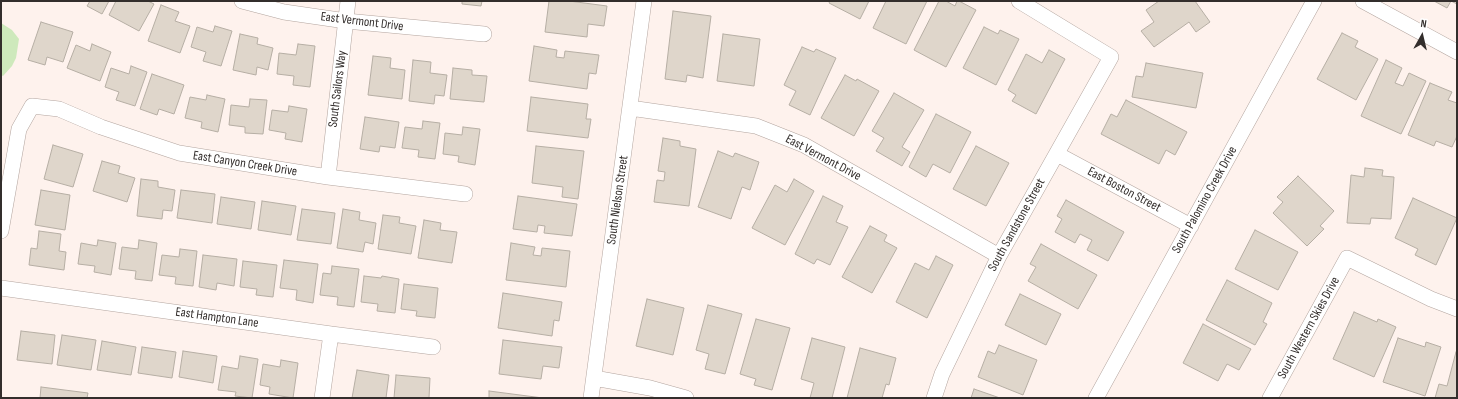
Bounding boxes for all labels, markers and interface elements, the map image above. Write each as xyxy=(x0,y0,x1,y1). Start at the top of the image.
street label: East Vermont Drive xyxy=(320,9,404,35)
north arrow xyxy=(1402,16,1442,56)
text: N xyxy=(1420,17,1428,30)
street label: South Sailors Way xyxy=(326,50,350,128)
street label: East Vermont Drive xyxy=(783,132,863,184)
street label: South Palomino Creek Drive xyxy=(1169,144,1241,256)
street label: East Canyon Creek Drive xyxy=(192,148,298,180)
street label: South Nielson Street xyxy=(604,154,632,246)
street label: East Boston Street xyxy=(1085,164,1163,216)
street label: South Sandstone Street xyxy=(985,176,1049,274)
street label: South Western Skies Drive xyxy=(1275,274,1343,382)
street label: East Hampton Lane xyxy=(174,304,260,332)

